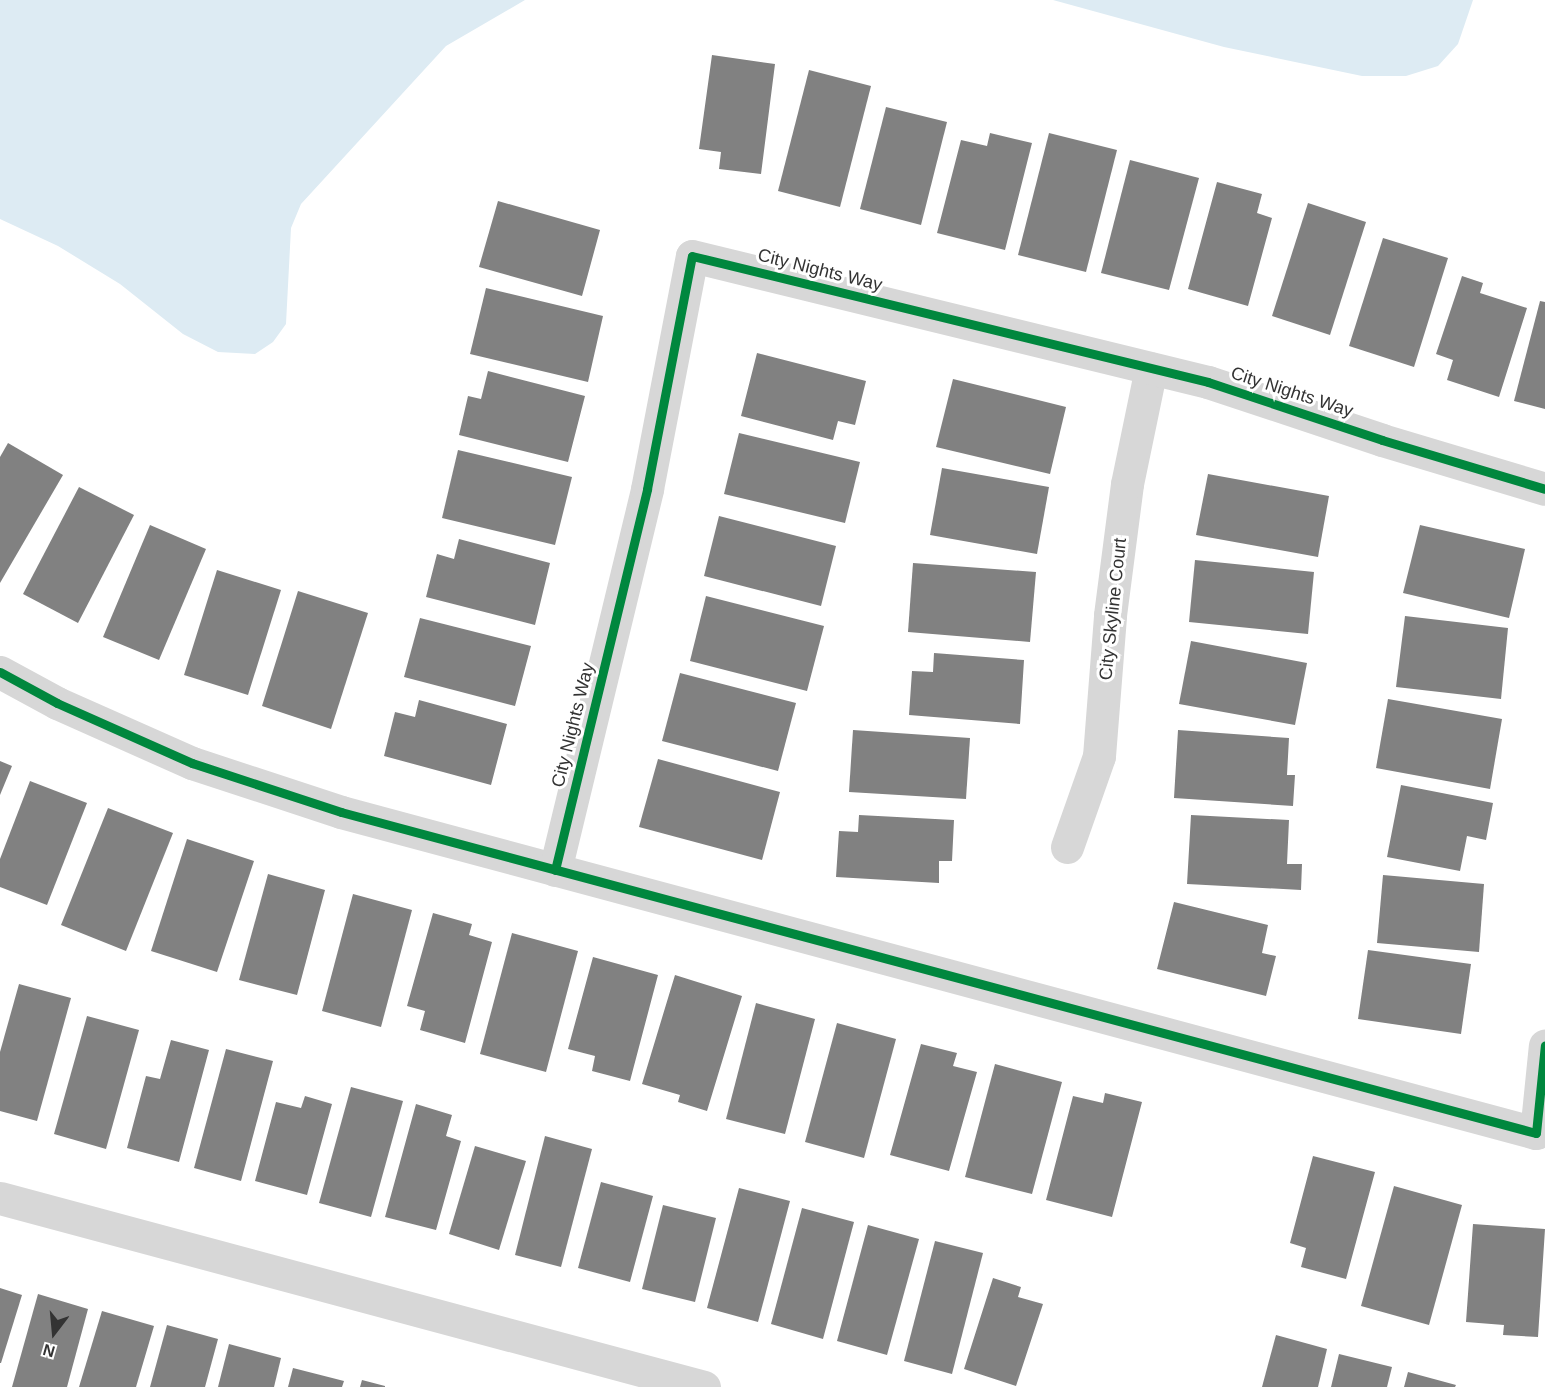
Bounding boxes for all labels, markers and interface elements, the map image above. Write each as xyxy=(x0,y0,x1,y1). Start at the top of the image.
street label: City Nights Way xyxy=(756,244,884,296)
street label: City Nights Way xyxy=(1228,362,1356,422)
street label: City Skyline Court xyxy=(1095,537,1131,681)
street label: City Nights Way xyxy=(547,661,599,789)
north arrow xyxy=(24,1303,84,1363)
text: N xyxy=(41,1341,57,1361)

